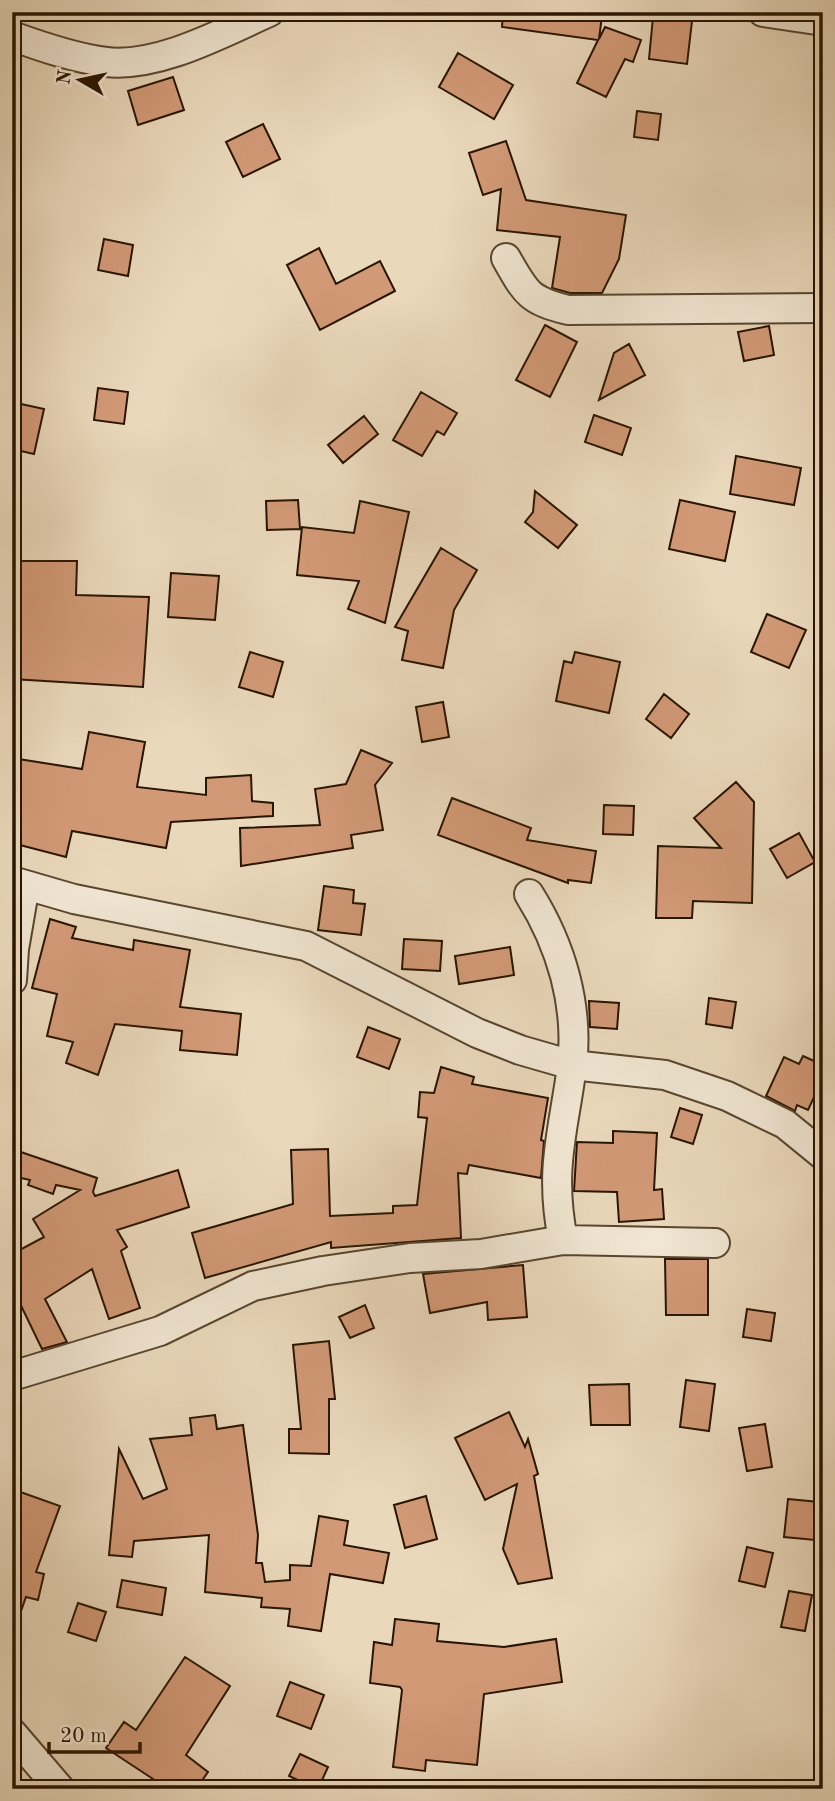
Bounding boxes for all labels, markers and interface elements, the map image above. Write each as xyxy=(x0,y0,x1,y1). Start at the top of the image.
north arrow xyxy=(46,46,116,116)
text: N xyxy=(55,69,76,86)
scale bar xyxy=(49,1710,140,1754)
text: 20 m xyxy=(60,1726,107,1747)

